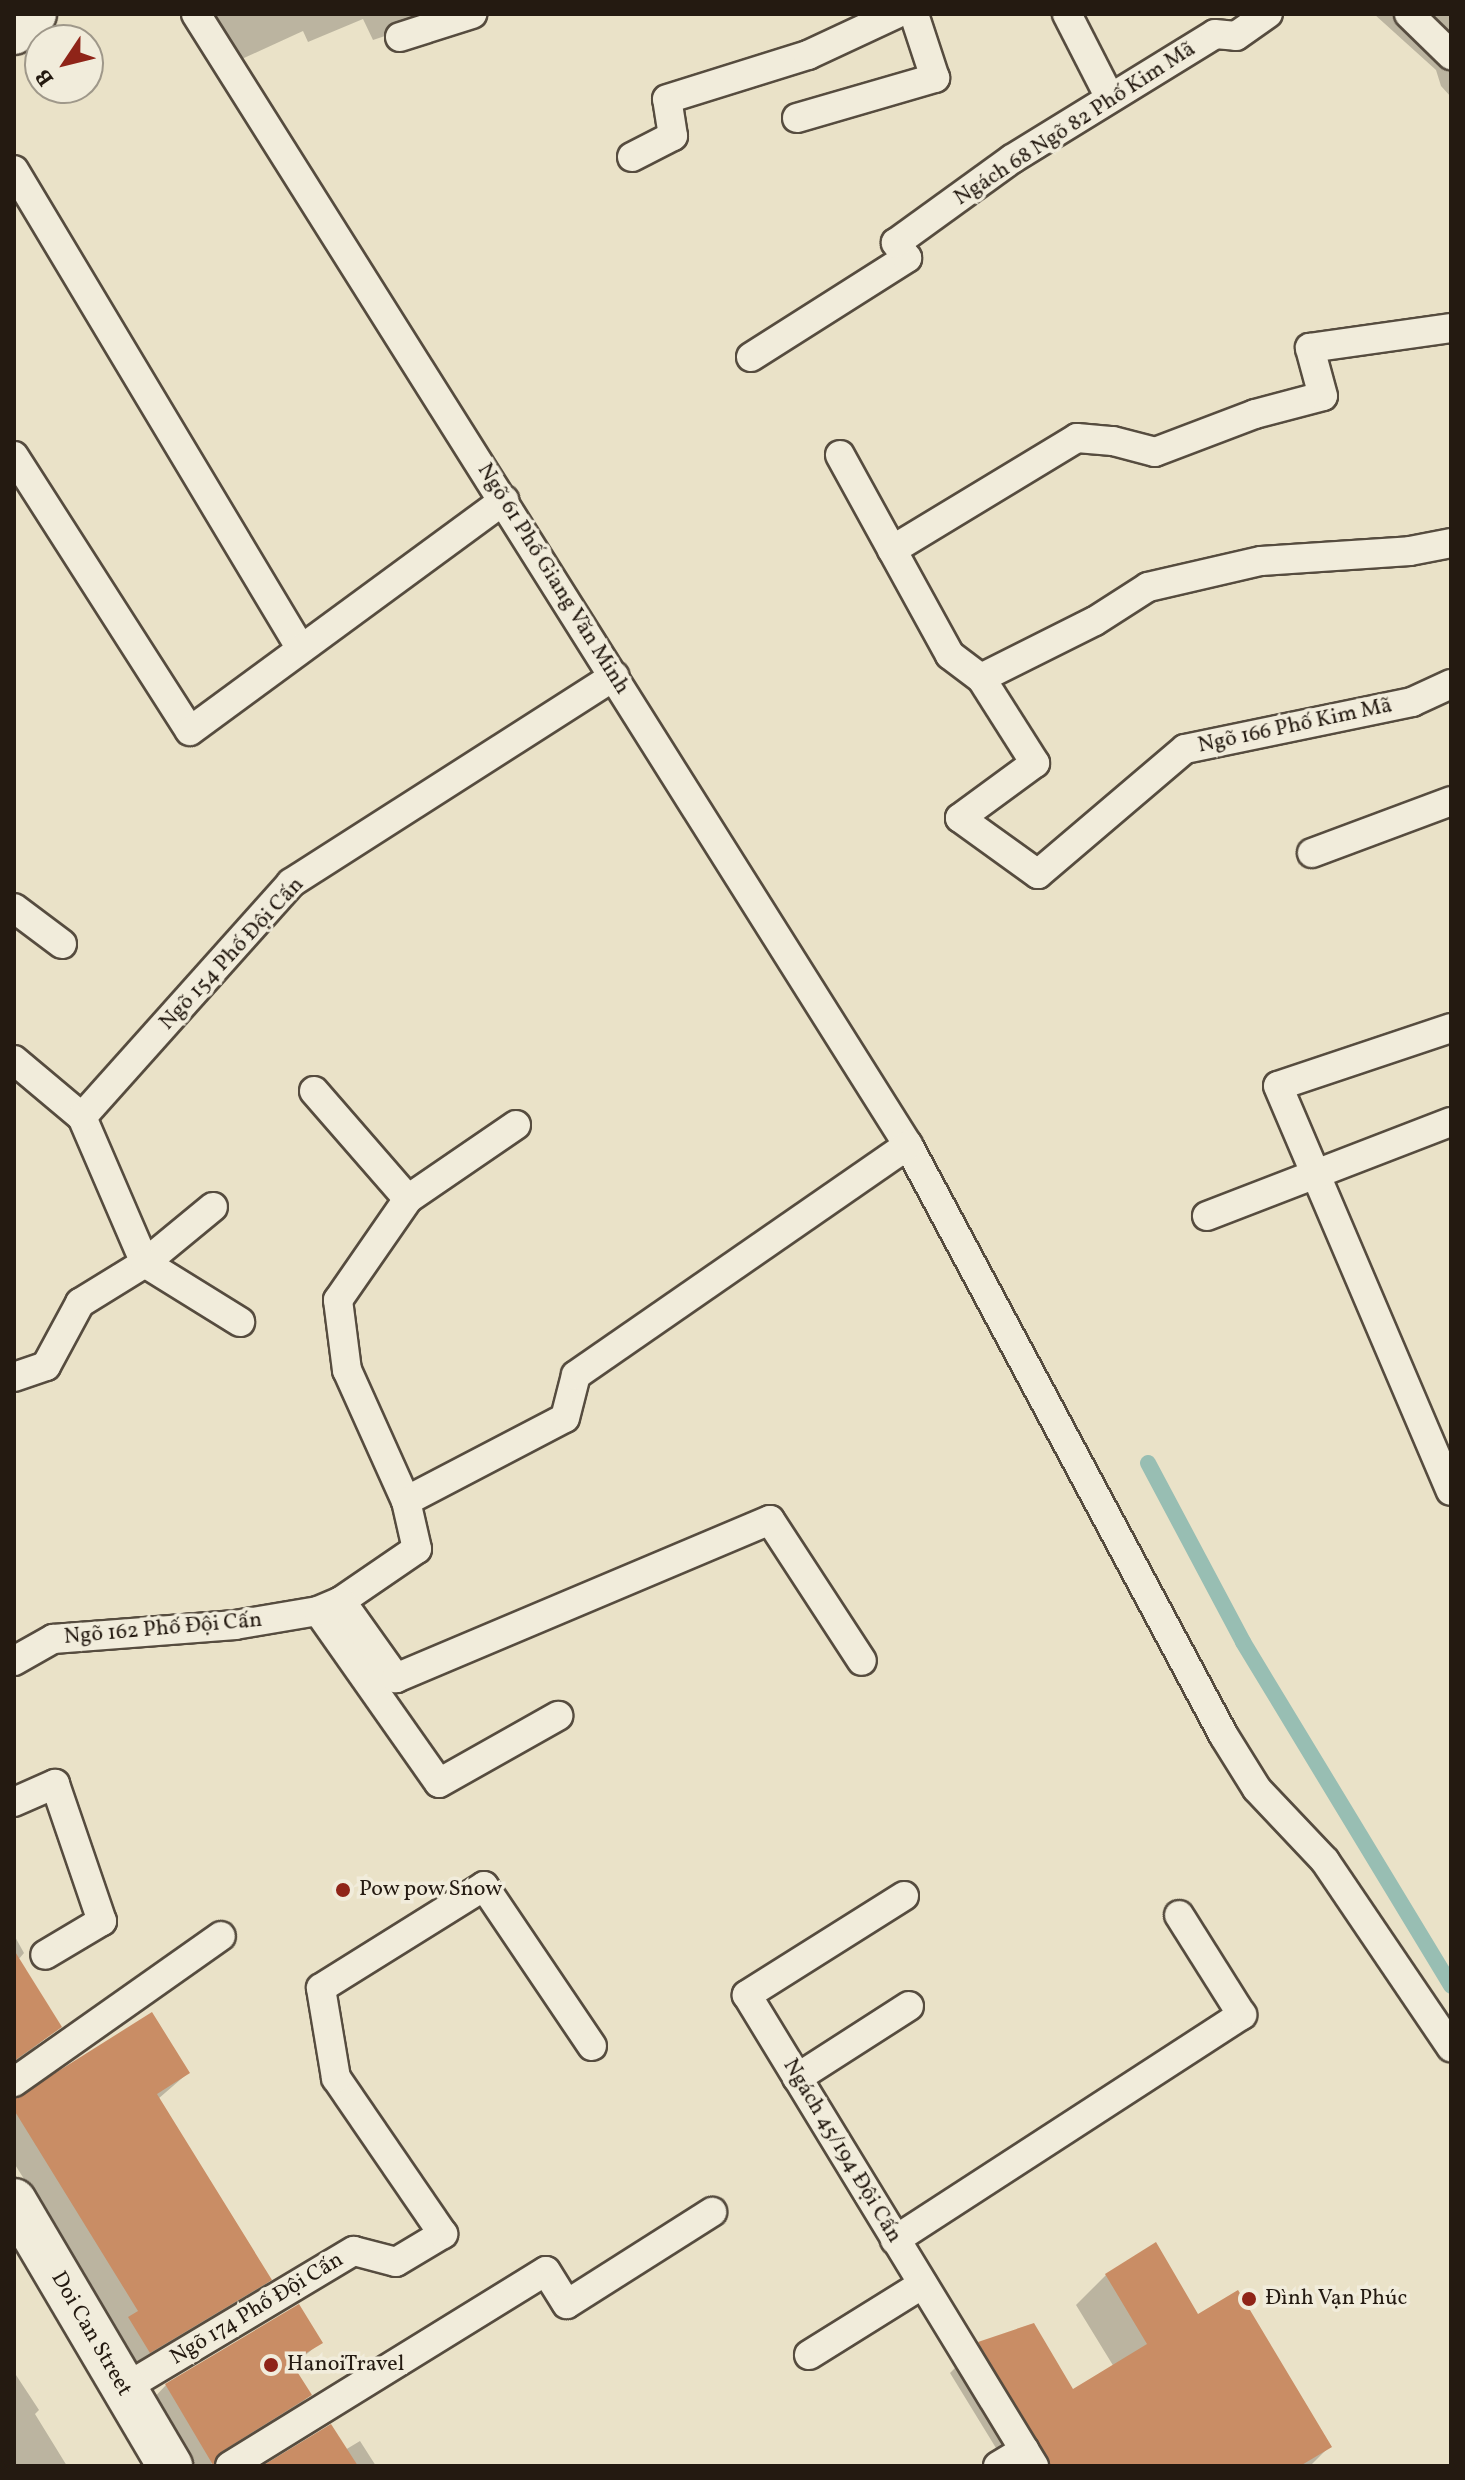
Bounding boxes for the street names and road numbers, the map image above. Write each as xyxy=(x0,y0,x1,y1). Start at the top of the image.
street label: Ngách 68 Ngõ 82 Phố Kim Mã xyxy=(950,36,1200,212)
street label: Ngõ 61 Phố Giang Văn Minh xyxy=(471,458,635,700)
street label: Ngõ 166 Phố Kim Mã xyxy=(1196,693,1394,759)
street label: Ngõ 154 Phố Đội Cấn xyxy=(154,872,310,1036)
street label: Ngõ 162 Phố Đội Cấn xyxy=(63,1607,263,1651)
street label: Ngách 45/194 Đội Cấn xyxy=(777,2054,907,2248)
street label: Ngõ 174 Phố Đội Cấn xyxy=(166,2247,348,2371)
street label: Doi Can Street xyxy=(45,2267,137,2401)

